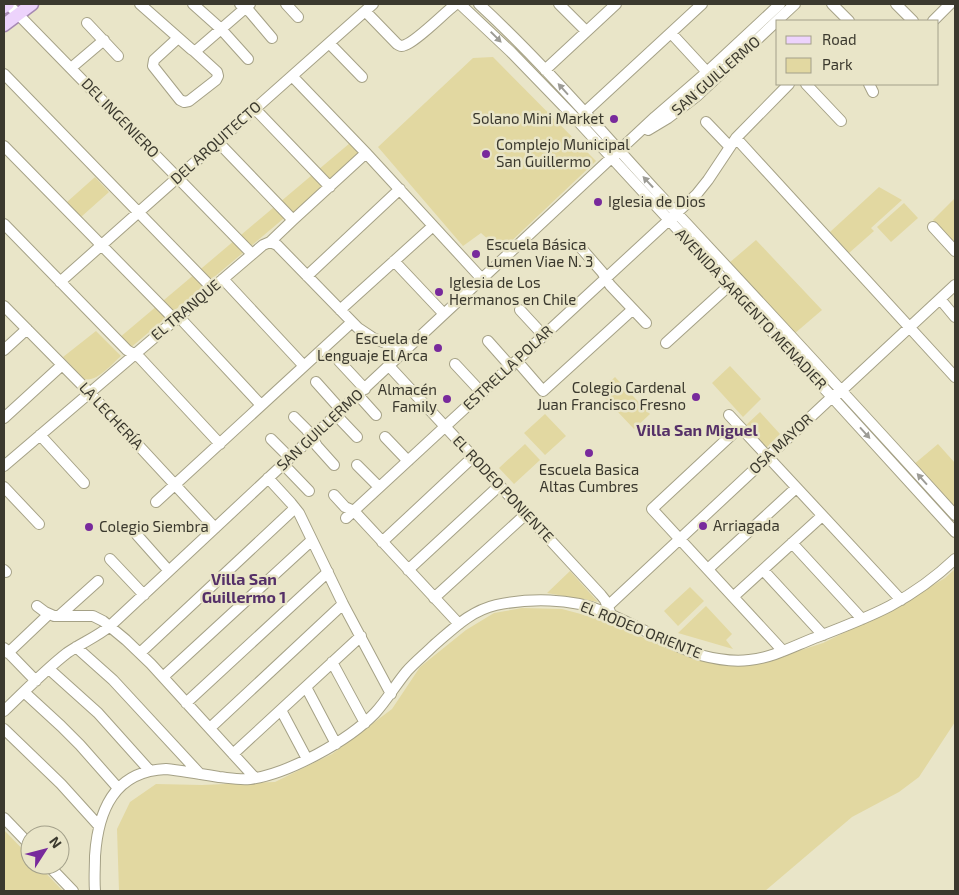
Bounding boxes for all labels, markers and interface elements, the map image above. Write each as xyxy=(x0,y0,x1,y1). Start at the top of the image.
legend xyxy=(776,20,939,85)
text: Road xyxy=(822,30,857,48)
one-way arrow xyxy=(490,31,502,43)
street label: SAN GUILLERMO xyxy=(667,32,763,119)
text: Park xyxy=(822,55,853,73)
street label: DEL INGENIERO xyxy=(78,74,163,161)
one-way arrow xyxy=(557,84,569,96)
street label: DEL ARQUITECTO xyxy=(166,97,265,188)
place label: Solano Mini Market xyxy=(473,109,604,127)
marker: Solano Mini Market xyxy=(608,113,620,125)
place label: Complejo Municipal San Guillermo xyxy=(496,135,630,170)
marker: Complejo Municipal San Guillermo xyxy=(480,148,492,160)
one-way arrow xyxy=(642,177,654,189)
place label: Iglesia de Dios xyxy=(608,192,706,210)
marker: Iglesia de Dios xyxy=(592,196,604,208)
street label: AVENIDA SARGENTO MENADIER xyxy=(672,224,831,392)
place label: Escuela Básica Lumen Viae N. 3 xyxy=(486,235,593,270)
marker: Escuela Básica Lumen Viae N. 3 xyxy=(470,248,482,260)
place label: Iglesia de Los Hermanos en Chile xyxy=(449,273,576,308)
street label: EL TRANQUE xyxy=(147,275,224,344)
marker: Iglesia de Los Hermanos en Chile xyxy=(433,286,445,298)
street label: ESTRELLA POLAR xyxy=(459,321,556,413)
place label: Escuela de Lenguaje El Arca xyxy=(317,329,428,365)
marker: Escuela de Lenguaje El Arca xyxy=(432,342,444,354)
street label: LA LECHERÍA xyxy=(76,378,148,453)
place label: Colegio Cardenal Juan Francisco Fresno xyxy=(537,378,687,413)
place label: Almacén Family xyxy=(378,380,437,415)
street label: SAN GUILLERMO xyxy=(272,385,366,474)
marker: Colegio Cardenal Juan Francisco Fresno xyxy=(690,391,702,403)
marker: Almacén Family xyxy=(441,393,453,405)
street label: OSA MAYOR xyxy=(745,409,816,477)
district label: Villa San Miguel xyxy=(636,420,758,439)
one-way arrow xyxy=(859,426,871,438)
street label: EL RODEO PONIENTE xyxy=(450,431,558,545)
marker: Escuela Basica Altas Cumbres xyxy=(583,447,595,459)
place label: Escuela Basica Altas Cumbres xyxy=(539,460,639,495)
one-way arrow xyxy=(917,472,928,485)
place label: Arriagada xyxy=(713,516,780,534)
place label: Colegio Siembra xyxy=(99,517,209,535)
marker: Arriagada xyxy=(697,520,709,532)
marker: Colegio Siembra xyxy=(83,521,95,533)
district label: Villa San Guillermo 1 xyxy=(202,569,286,606)
street label: EL RODEO ORIENTE xyxy=(578,596,705,662)
north arrow xyxy=(20,825,70,875)
text: N xyxy=(46,833,66,851)

